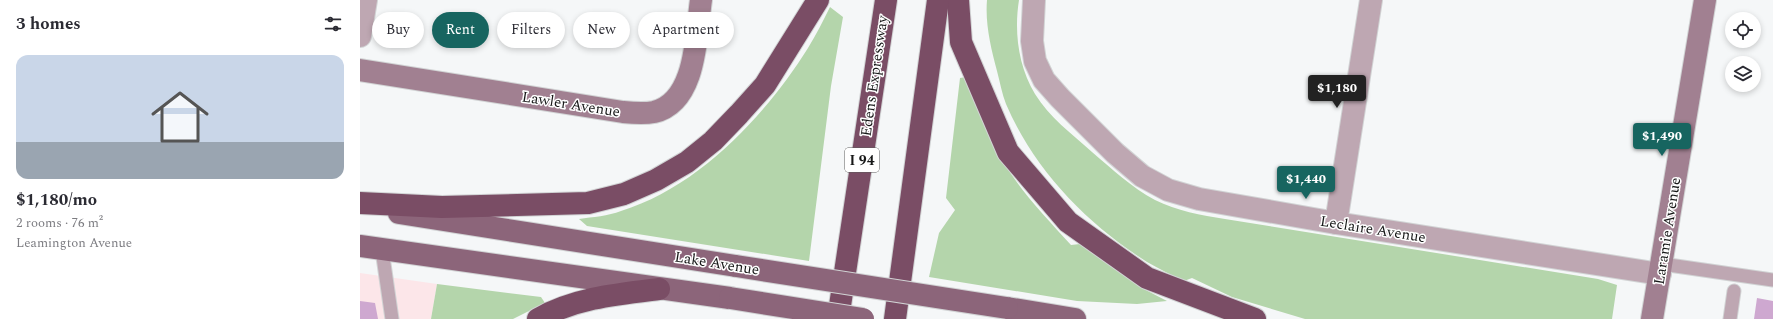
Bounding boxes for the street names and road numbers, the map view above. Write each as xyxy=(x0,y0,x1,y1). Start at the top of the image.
street label: Edens Expressway xyxy=(855,13,894,138)
street label: Lawler Avenue xyxy=(520,85,622,124)
road number: I 94 xyxy=(845,148,879,172)
street label: Laramie Avenue xyxy=(1648,176,1687,286)
street label: Leclaire Avenue xyxy=(1318,210,1427,249)
street label: Lake Avenue xyxy=(673,245,761,282)

